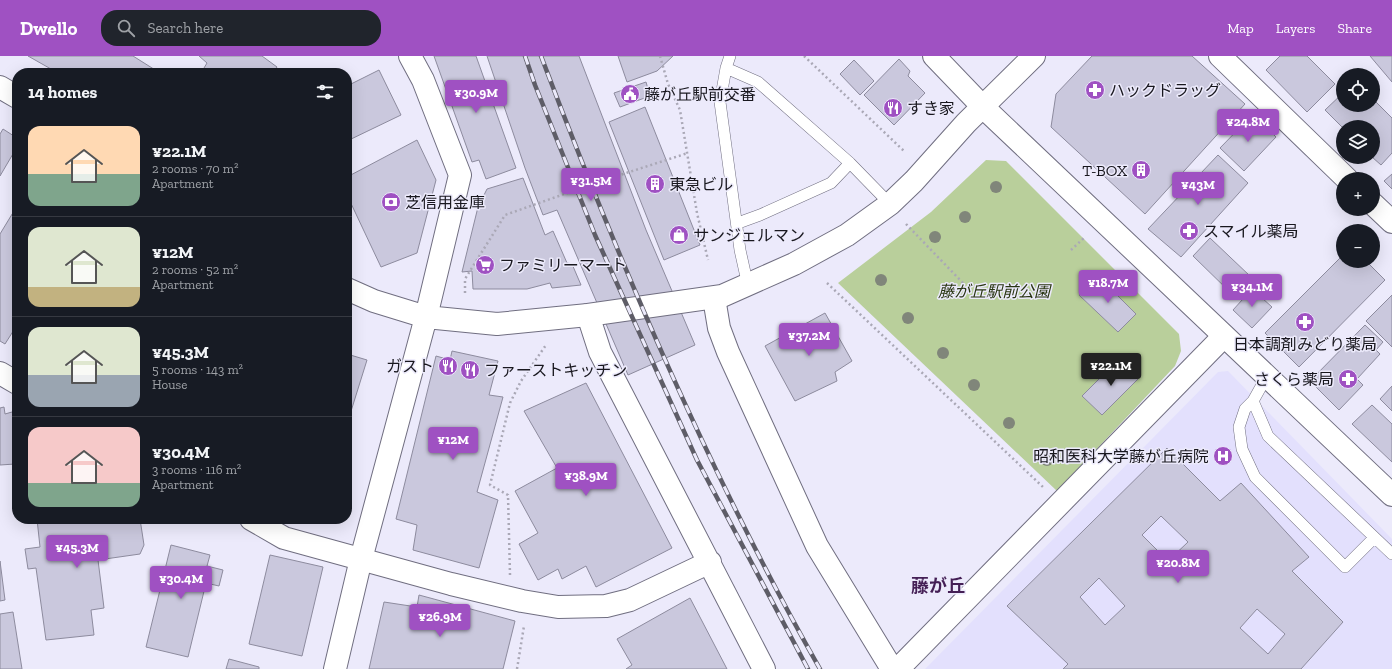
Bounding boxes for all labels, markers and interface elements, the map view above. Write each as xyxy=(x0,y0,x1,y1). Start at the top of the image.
search box xyxy=(101,10,381,46)
text: Dwello xyxy=(20,17,77,40)
icon: search xyxy=(115,17,137,39)
text: Search here xyxy=(147,19,223,37)
text: Map xyxy=(1227,20,1254,37)
text: Layers xyxy=(1276,20,1315,37)
text: Share xyxy=(1337,20,1372,37)
map controls xyxy=(1336,68,1380,268)
button: locate xyxy=(1336,68,1380,112)
pharmacy icon: ハックドラッグ xyxy=(1084,79,1106,101)
pin: ¥30.9M xyxy=(443,80,509,114)
icon: filters xyxy=(314,81,336,103)
place label: ハックドラッグ xyxy=(1109,81,1221,100)
text: 14 homes xyxy=(28,82,97,102)
public building icon: 藤が丘駅前交番 xyxy=(619,83,641,105)
text: ¥30.9M xyxy=(454,85,498,100)
place label: 藤が丘駅前交番 xyxy=(644,85,756,104)
restaurant icon: すき家 xyxy=(882,97,904,119)
place label: すき家 xyxy=(907,99,955,118)
pin: ¥24.8M xyxy=(1215,109,1281,143)
text: ¥24.8M xyxy=(1226,114,1270,129)
button: layers xyxy=(1336,120,1380,164)
text: ¥22.1M xyxy=(152,141,206,161)
icon: home xyxy=(60,142,108,190)
building icon: T-BOX xyxy=(1130,159,1152,181)
text: 2 rooms · 70 m² xyxy=(152,161,238,176)
place label: T-BOX xyxy=(1082,161,1127,180)
pin: ¥31.5M xyxy=(558,168,624,202)
pin: ¥43M xyxy=(1174,172,1222,206)
button: + xyxy=(1336,172,1380,216)
text: ¥31.5M xyxy=(570,173,612,188)
building icon: 東急ビル xyxy=(644,173,666,195)
place label: 東急ビル xyxy=(669,175,733,194)
text: Apartment xyxy=(152,176,214,191)
text: ¥43M xyxy=(1181,177,1215,192)
bank icon: 芝信用金庫 xyxy=(380,191,402,213)
place label: 芝信用金庫 xyxy=(405,193,485,212)
pharmacy icon: スマイル薬局 xyxy=(1178,220,1200,242)
place label: スマイル薬局 xyxy=(1203,222,1299,241)
shop icon: サンジェルマン xyxy=(668,224,690,246)
button: − xyxy=(1336,224,1380,268)
place label: サンジェルマン xyxy=(693,226,805,245)
text: ¥12M xyxy=(152,242,193,262)
icon: home xyxy=(60,243,108,291)
supermarket icon: ファミリーマート xyxy=(474,254,496,276)
place label: ファミリーマート xyxy=(499,256,627,275)
text: 2 rooms · 52 m² xyxy=(152,262,238,277)
pin: ¥18.7M xyxy=(1075,270,1141,304)
pin: ¥34.1M xyxy=(1219,274,1285,308)
text: ¥18.7M xyxy=(1088,275,1128,290)
text: Apartment xyxy=(152,277,214,292)
text: ¥34.1M xyxy=(1231,279,1273,294)
park label: 藤が丘駅前公園 xyxy=(938,282,1052,301)
pharmacy icon: 日本調剤みどり薬局 xyxy=(1294,311,1316,333)
pin: ¥37.2M xyxy=(776,323,842,357)
text: ¥37.2M xyxy=(788,328,830,343)
place label: 日本調剤みどり薬局 xyxy=(1233,335,1377,354)
text: ¥45.3M xyxy=(152,342,209,362)
icon: home xyxy=(60,343,108,391)
pin: ¥22.1M xyxy=(1078,353,1144,387)
restaurant icon: ガスト xyxy=(437,355,459,377)
place label: ガスト xyxy=(386,357,434,376)
text: ¥22.1M xyxy=(1090,358,1132,373)
restaurant icon: ファーストキッチン xyxy=(459,359,481,381)
place label: ファーストキッチン xyxy=(484,361,627,380)
text: 5 rooms · 143 m² xyxy=(152,362,243,377)
pharmacy icon: さくら薬局 xyxy=(1337,368,1359,390)
place label: さくら薬局 xyxy=(1254,370,1334,389)
text: House xyxy=(152,377,187,392)
pin: ¥12M xyxy=(429,427,477,461)
text: ¥12M xyxy=(437,432,469,447)
text: ¥30.4M xyxy=(152,442,210,462)
icon: home xyxy=(60,443,108,491)
hospital icon: 昭和医科大学藤が丘病院 xyxy=(1212,445,1234,467)
place label: 昭和医科大学藤が丘病院 xyxy=(1033,447,1209,466)
text: 3 rooms · 116 m² xyxy=(152,462,241,477)
pin: ¥38.9M xyxy=(553,463,619,497)
text: ¥38.9M xyxy=(564,468,608,483)
text: Apartment xyxy=(152,477,214,492)
pin: ¥45.3M xyxy=(44,535,110,569)
text: ¥45.3M xyxy=(55,540,99,555)
pin: ¥20.8M xyxy=(1145,550,1211,584)
text: ¥20.8M xyxy=(1156,555,1200,570)
pin: ¥30.4M xyxy=(148,566,214,600)
text: ¥30.4M xyxy=(159,571,203,586)
district label: 藤が丘 xyxy=(911,575,965,597)
pin: ¥26.9M xyxy=(407,604,473,638)
text: ¥26.9M xyxy=(418,609,462,624)

